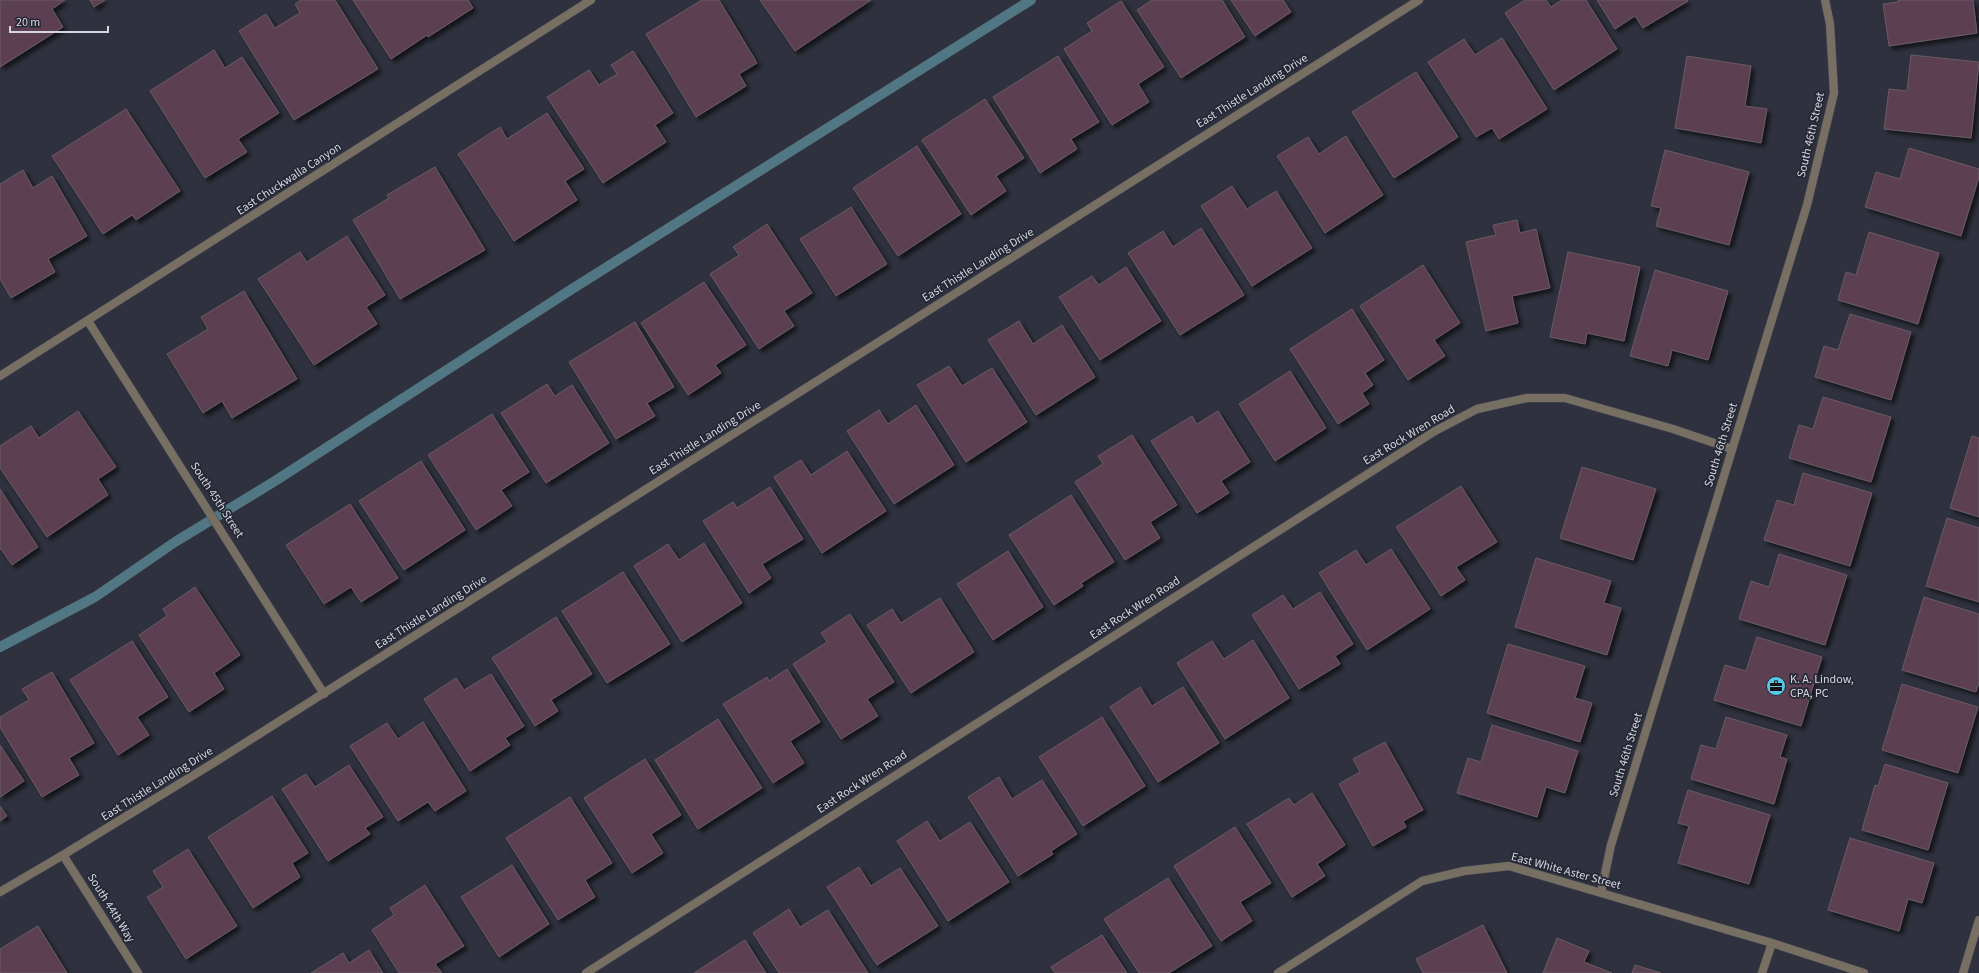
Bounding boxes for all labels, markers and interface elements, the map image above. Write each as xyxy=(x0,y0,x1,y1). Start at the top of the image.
scale bar xyxy=(10,8,108,34)
text: 20 m xyxy=(16,14,40,31)
street label: East Thistle Landing Drive xyxy=(1193,50,1311,132)
street label: South 46th Street xyxy=(1793,91,1829,179)
street label: East Chuckwalla Canyon xyxy=(233,139,345,219)
street label: East Thistle Landing Drive xyxy=(919,224,1037,306)
street label: East Thistle Landing Drive xyxy=(646,397,764,479)
street label: East Rock Wren Road xyxy=(1360,401,1458,469)
street label: South 46th Street xyxy=(1700,401,1742,489)
street label: South 45th Street xyxy=(186,459,248,541)
street label: East Thistle Landing Drive xyxy=(372,571,490,653)
street label: East Rock Wren Road xyxy=(1086,572,1184,644)
place label: K. A. Lindow, CPA, PC xyxy=(1790,671,1854,702)
office icon: K. A. Lindow, CPA, PC xyxy=(1765,675,1787,697)
street label: South 46th Street xyxy=(1605,711,1647,799)
street label: East Thistle Landing Drive xyxy=(98,743,216,825)
street label: East Rock Wren Road xyxy=(813,746,911,818)
street label: East White Aster Street xyxy=(1509,848,1623,894)
street label: South 44th Way xyxy=(83,870,139,946)

